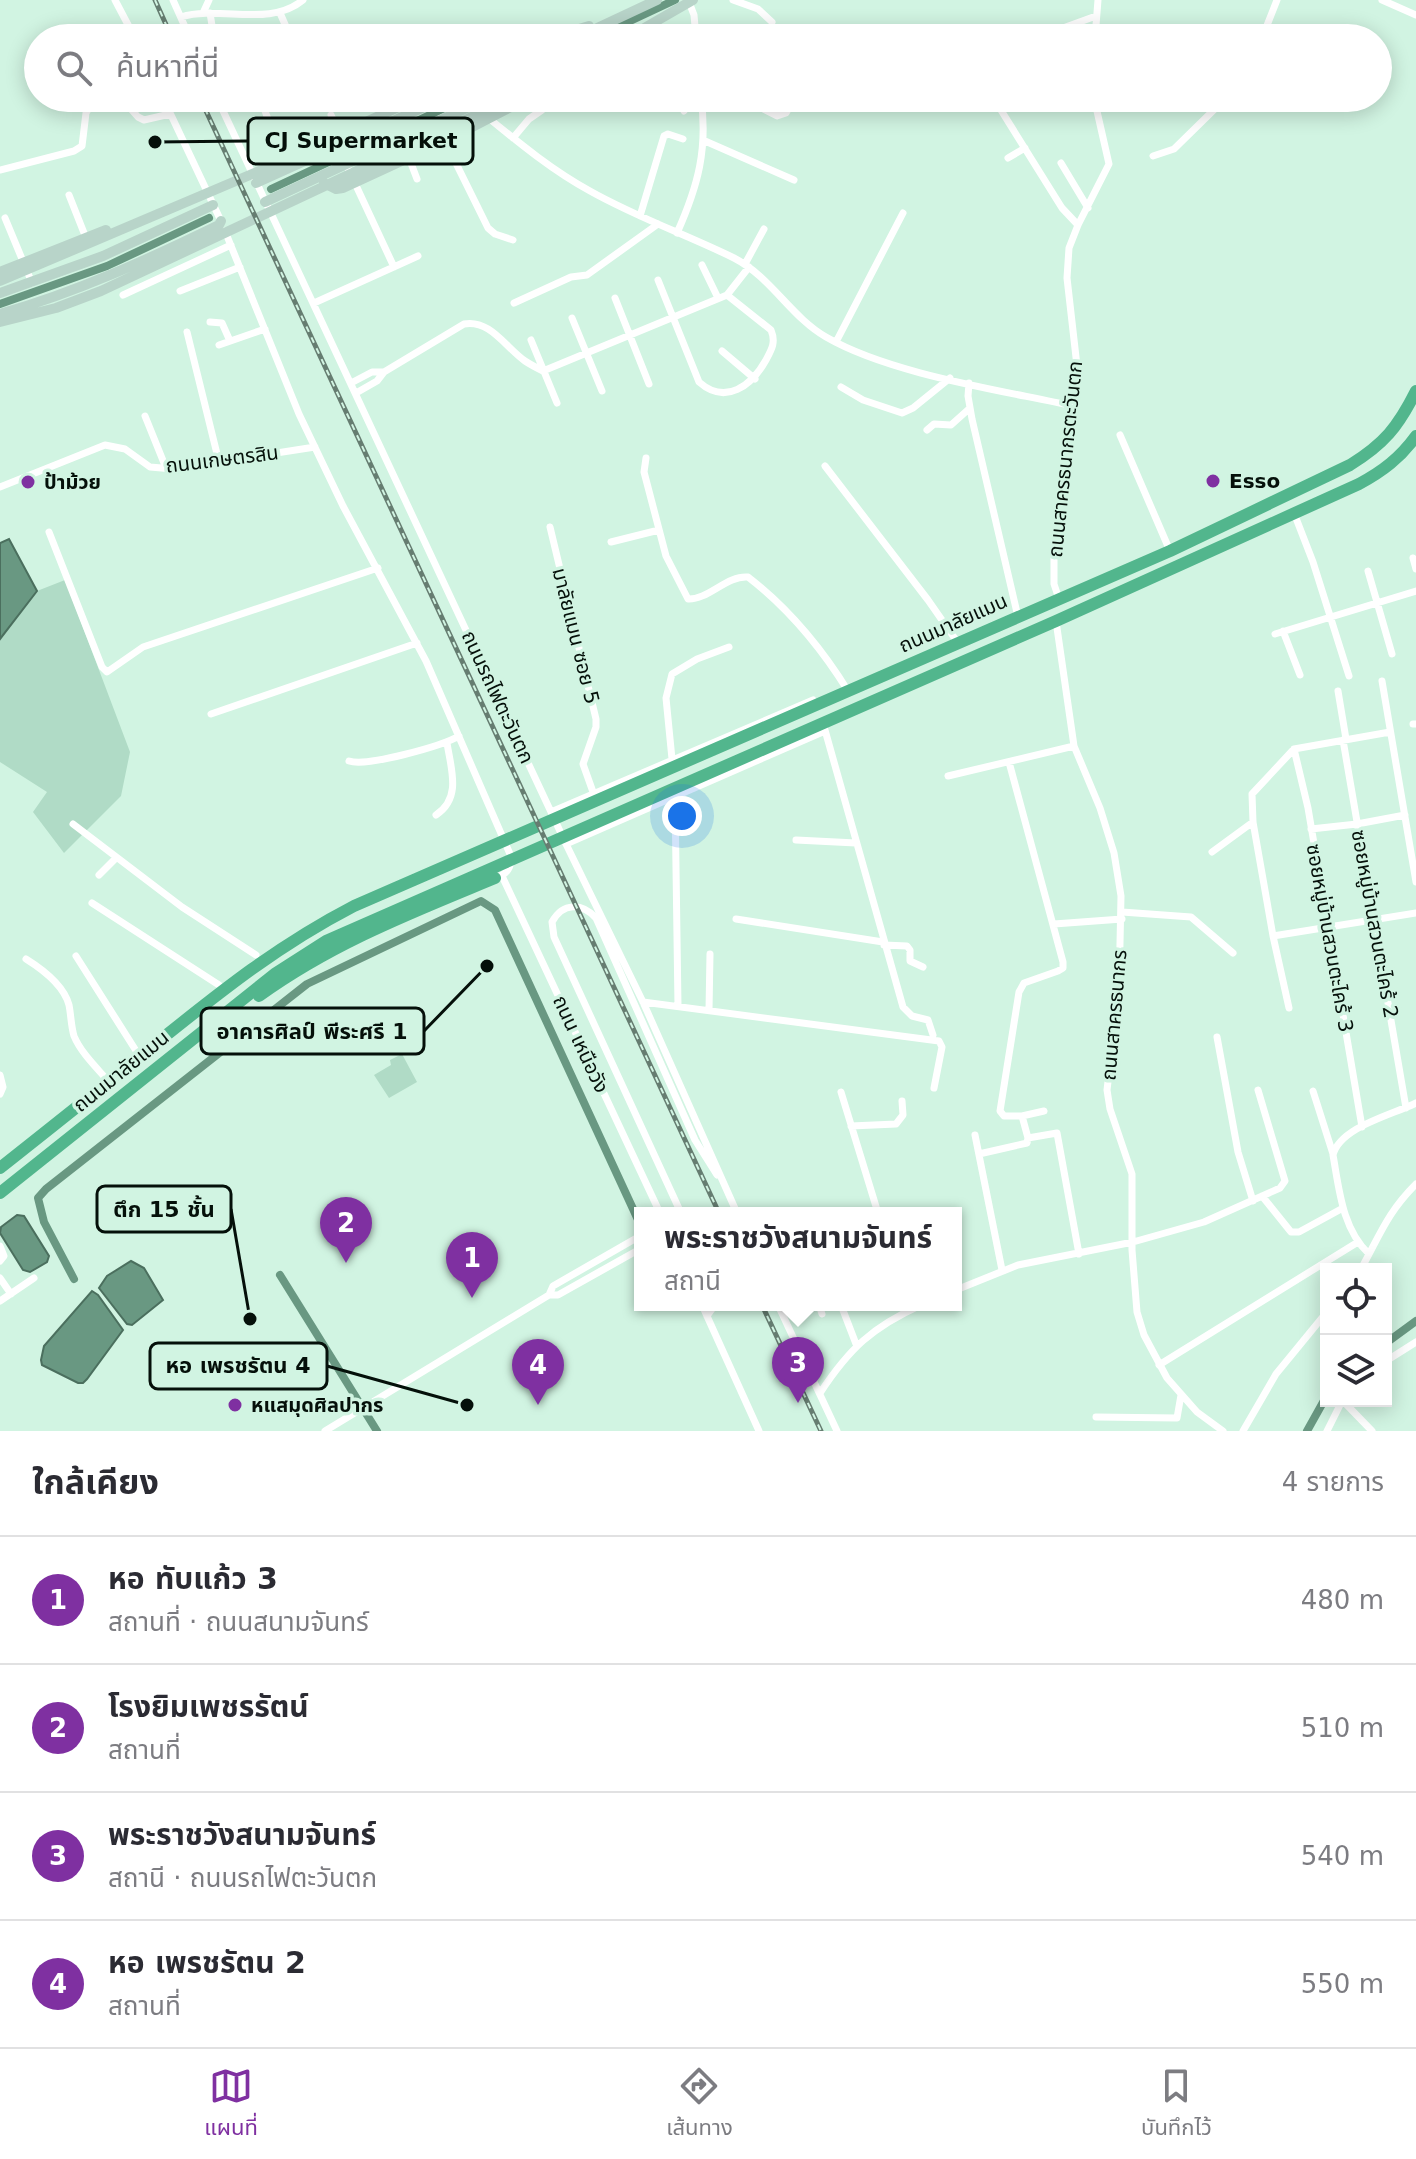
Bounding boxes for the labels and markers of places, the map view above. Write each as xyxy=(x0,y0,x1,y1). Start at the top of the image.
callout: CJ Supermarket xyxy=(248,118,473,164)
place label: Esso xyxy=(1229,469,1280,493)
place label: ป้าม้วย xyxy=(44,470,101,494)
marker: Esso xyxy=(1204,472,1222,490)
marker: ป้าม้วย xyxy=(19,473,37,491)
callout: อาคารศิลป์ พีระศรี 1 xyxy=(201,1008,424,1054)
callout: ตึก 15 ชั้น xyxy=(97,1186,231,1232)
pin: 2 xyxy=(320,1197,372,1263)
pin: 1 xyxy=(446,1232,498,1298)
pin: 3 xyxy=(772,1337,824,1403)
pin: 4 xyxy=(512,1339,564,1405)
callout: หอ เพรชรัตน 4 xyxy=(150,1343,327,1389)
place label: หแสมุดศิลปากร xyxy=(251,1393,383,1417)
marker: หแสมุดศิลปากร xyxy=(226,1396,244,1414)

